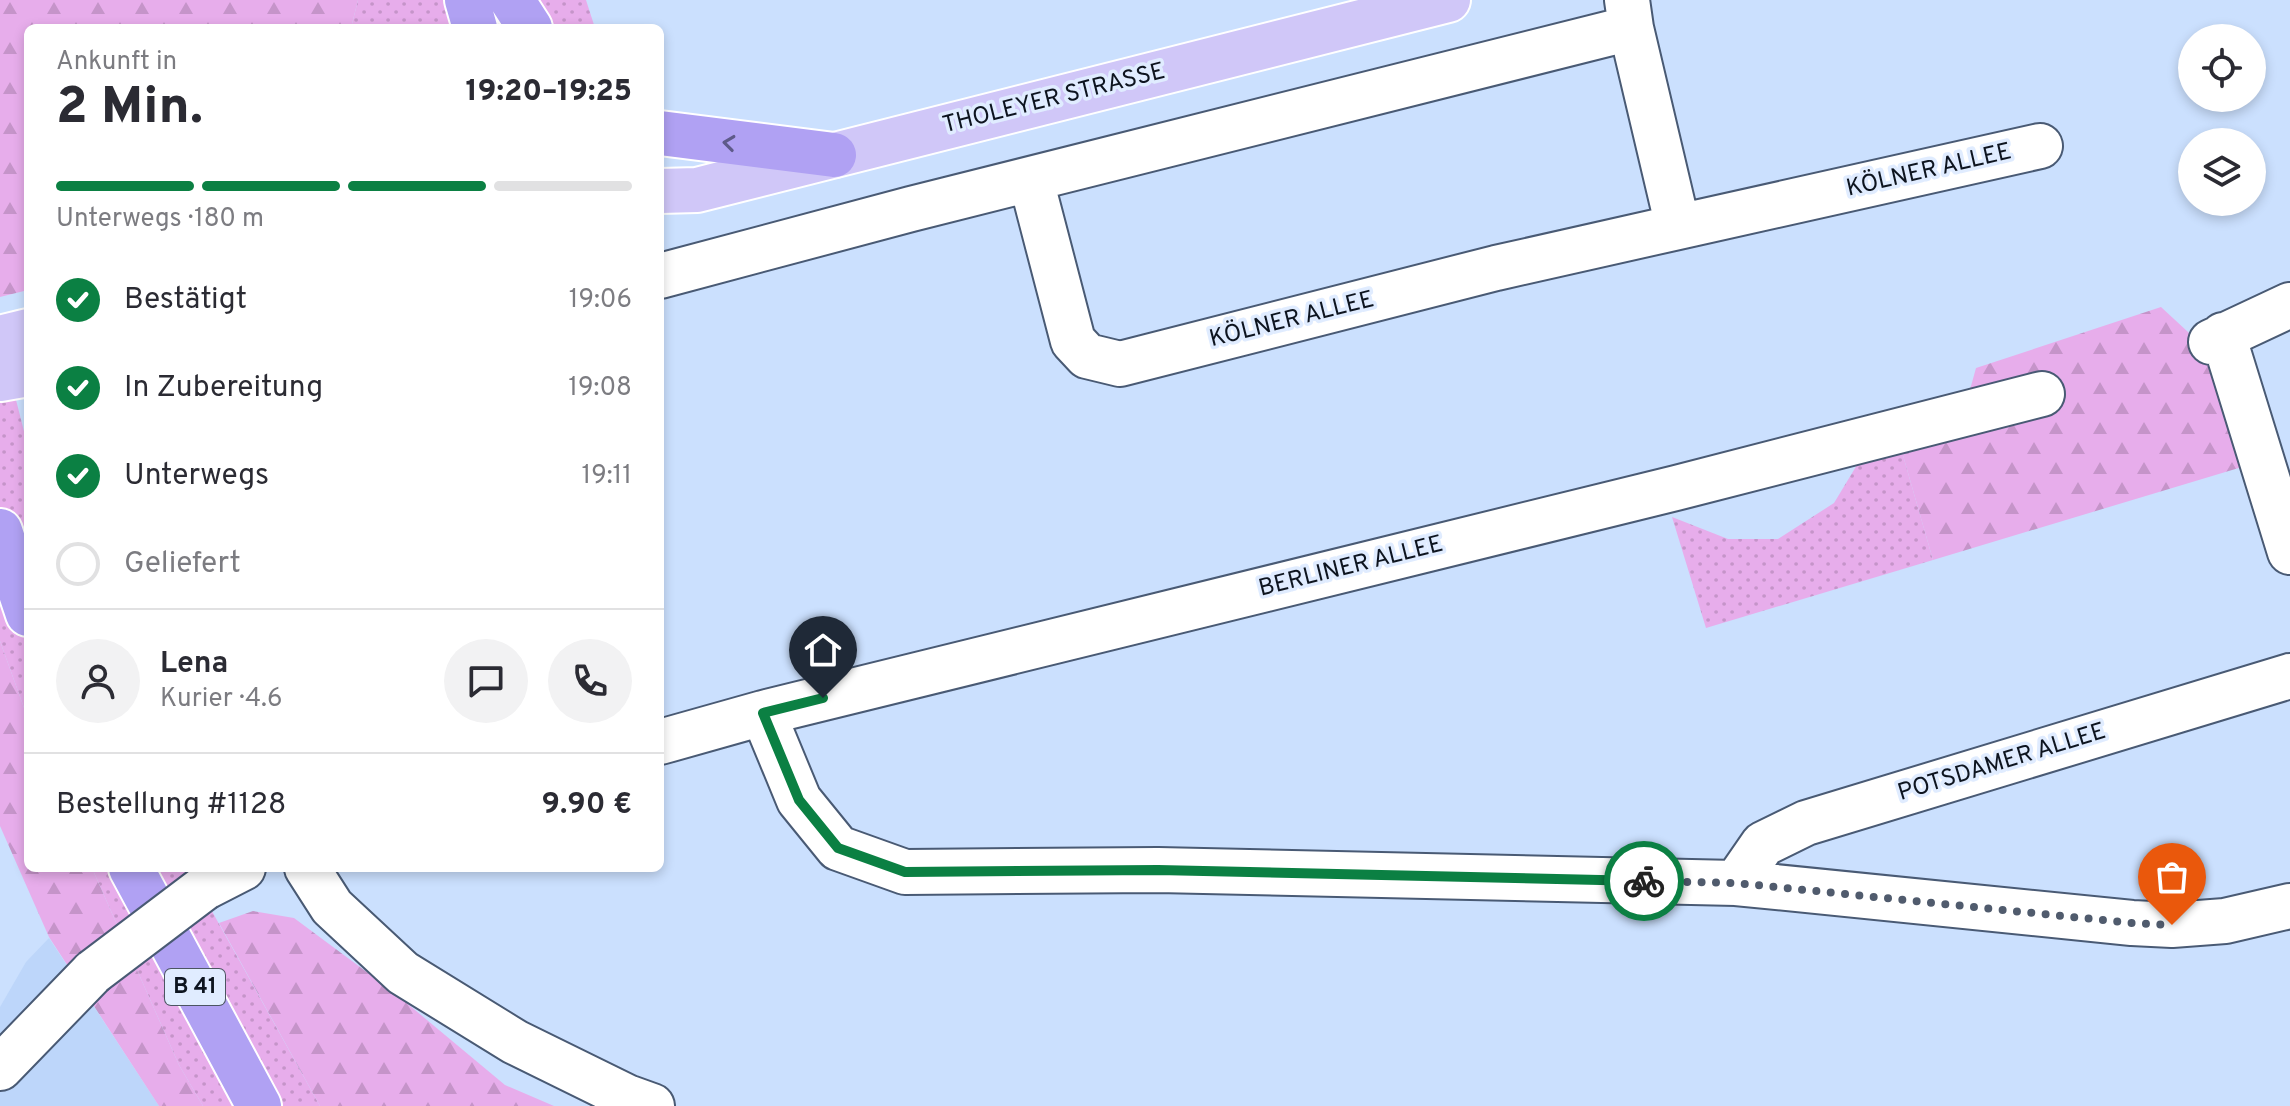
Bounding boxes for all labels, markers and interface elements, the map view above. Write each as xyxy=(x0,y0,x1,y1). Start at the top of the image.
map controls xyxy=(2178,24,2266,216)
button: locate xyxy=(2178,24,2266,112)
text: Ankunft in xyxy=(56,46,177,79)
street label: THOLEYER STRASSE xyxy=(940,57,1168,141)
text: 19:20–19:25 xyxy=(466,74,632,111)
text: 2 Min. xyxy=(56,76,203,142)
button: layers xyxy=(2178,128,2266,216)
one-way arrow xyxy=(722,135,736,152)
street label: KÖLNER ALLEE xyxy=(1843,135,2015,205)
text: Unterwegs · 180 m xyxy=(56,203,264,236)
icon: check xyxy=(56,278,100,322)
text: Bestätigt xyxy=(124,282,247,319)
street label: KÖLNER ALLEE xyxy=(1206,283,1377,355)
text: 19:06 xyxy=(569,284,632,317)
icon: check xyxy=(56,366,100,410)
text: In Zubereitung xyxy=(124,370,323,407)
text: 19:08 xyxy=(568,372,632,405)
icon: check xyxy=(56,454,100,498)
text: Unterwegs xyxy=(124,458,269,495)
text: 19:11 xyxy=(582,460,632,493)
street label: BERLINER ALLEE xyxy=(1256,530,1446,604)
text: Geliefert xyxy=(124,546,241,583)
pin xyxy=(789,616,857,698)
icon: home xyxy=(801,628,845,672)
button: person xyxy=(56,639,140,723)
button: chat xyxy=(444,639,528,723)
button: phone xyxy=(548,639,632,723)
text: Lena xyxy=(160,646,228,683)
text: Kurier · 4.6 xyxy=(160,683,283,716)
street label: POTSDAMER ALLEE xyxy=(1894,717,2110,809)
text: Bestellung #1128 xyxy=(56,787,286,824)
text: 9.90 € xyxy=(541,787,632,824)
courier xyxy=(1604,841,1684,921)
pin xyxy=(2138,843,2206,925)
icon: bag xyxy=(2150,855,2194,899)
icon: bike xyxy=(1622,859,1666,903)
road number: B 41 xyxy=(165,969,225,1005)

